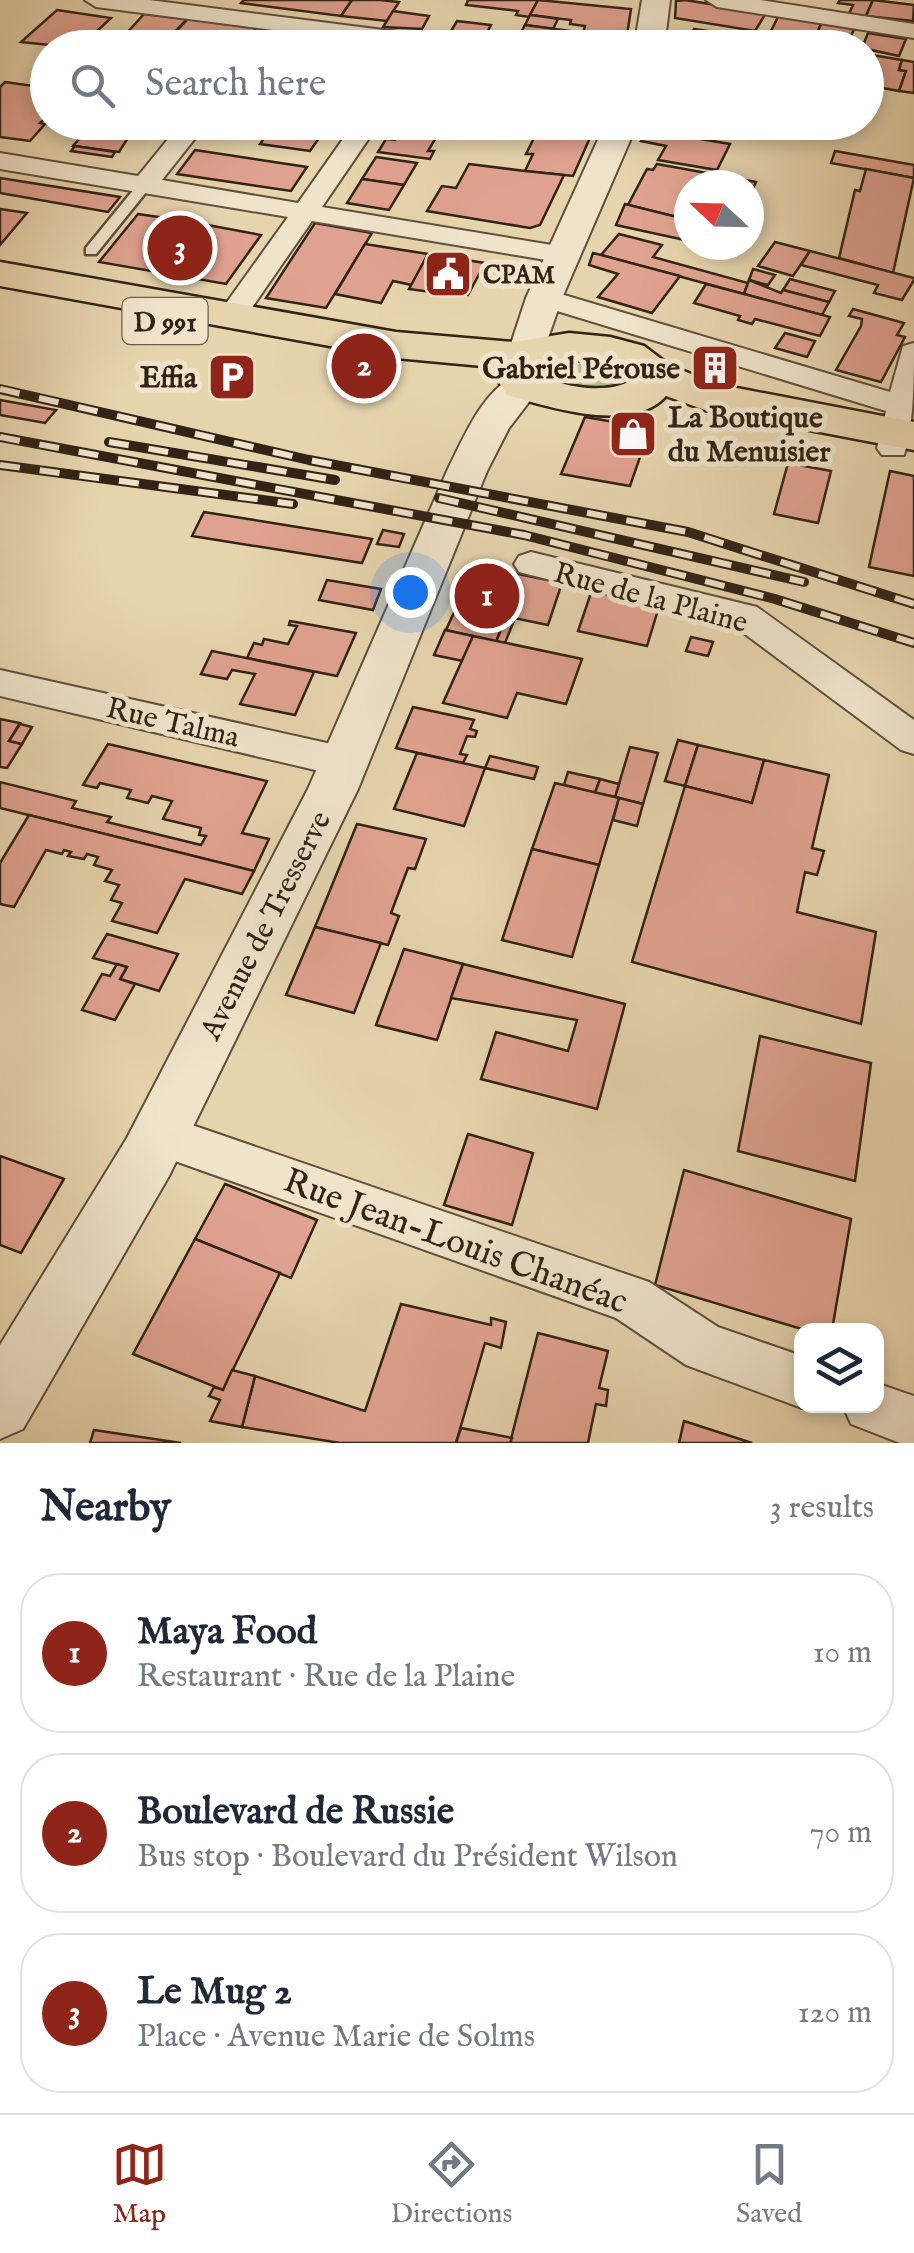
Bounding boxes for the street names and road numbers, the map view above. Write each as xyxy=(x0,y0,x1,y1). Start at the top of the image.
road number: D 991 xyxy=(122,298,208,344)
street label: Rue de la Plaine xyxy=(550,555,751,643)
street label: Rue Talma xyxy=(102,690,243,758)
street label: Avenue de Tresserve xyxy=(192,805,341,1048)
street label: Rue Jean-Louis Chanéac xyxy=(277,1159,633,1326)

